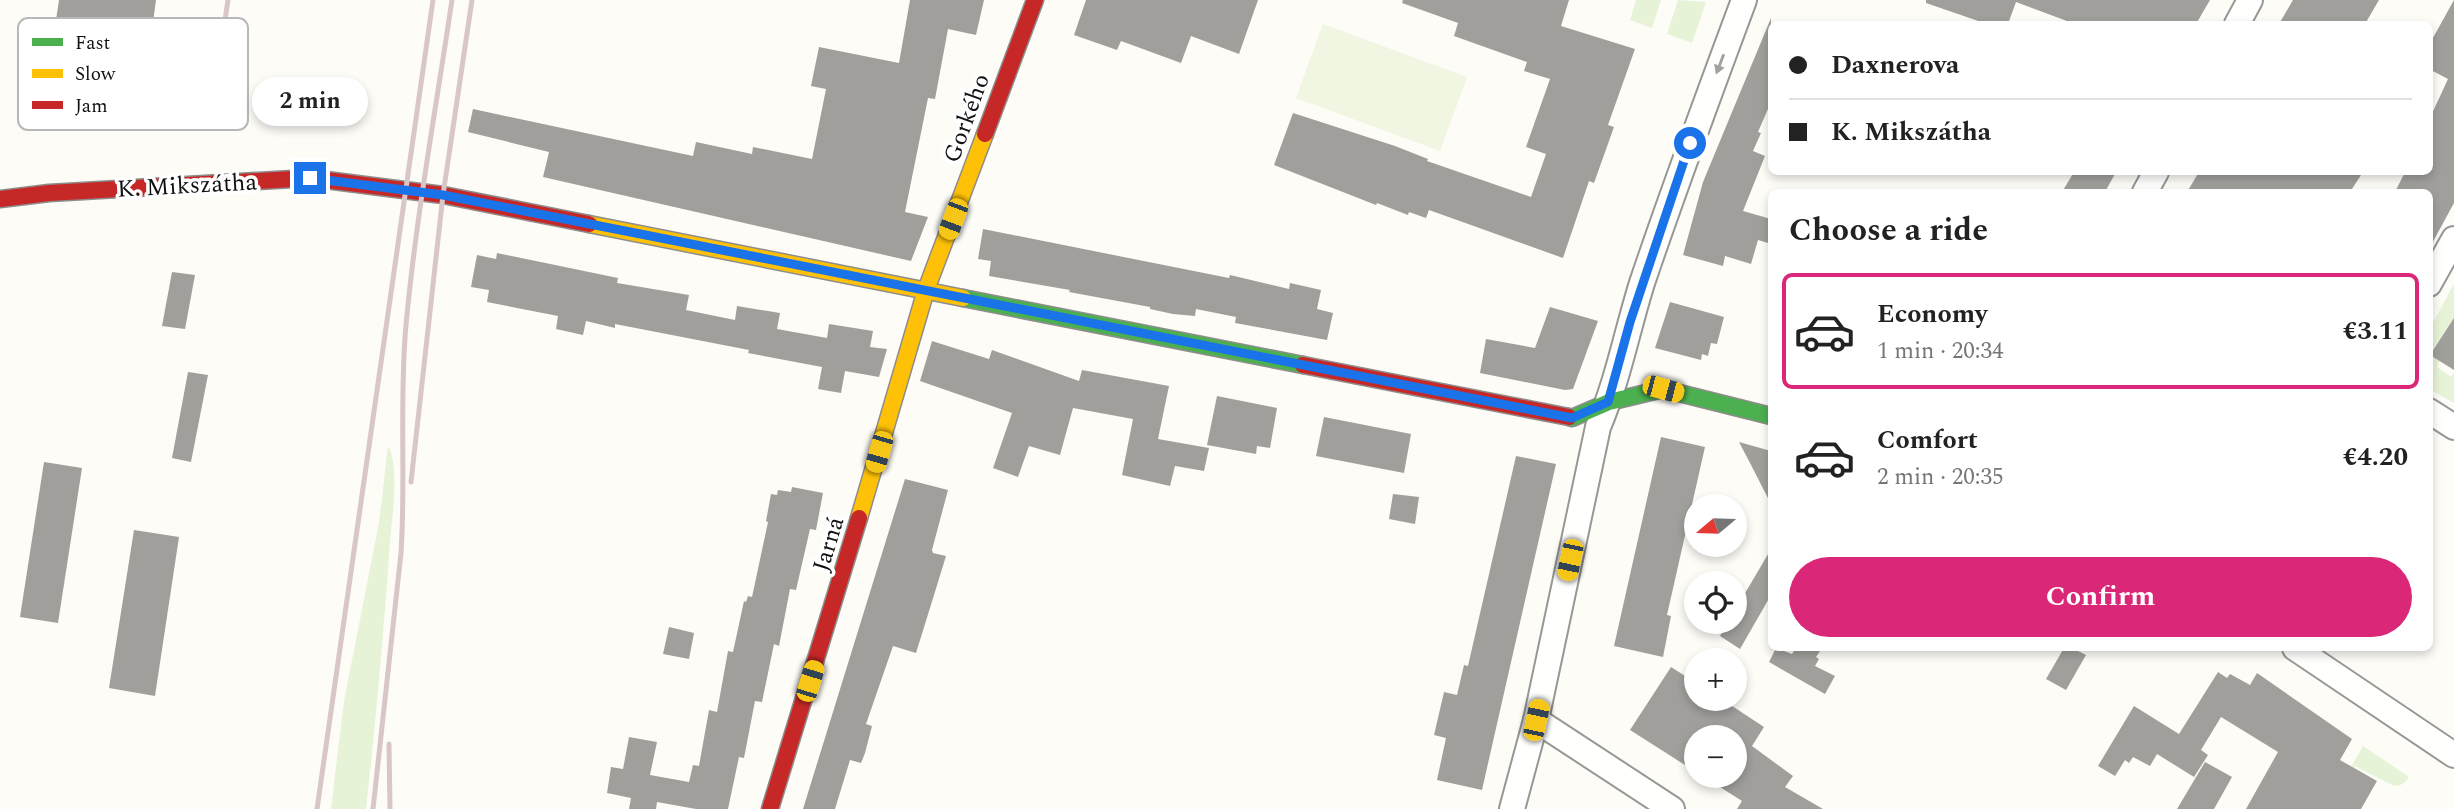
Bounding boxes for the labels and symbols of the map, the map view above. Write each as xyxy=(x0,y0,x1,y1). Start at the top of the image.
legend xyxy=(18,18,248,130)
text: Fast xyxy=(75,29,111,58)
one-way arrow xyxy=(1714,53,1725,74)
text: Slow xyxy=(75,60,116,89)
street label: Gorkého xyxy=(934,69,1000,168)
callout: 2 min xyxy=(252,76,368,125)
text: Jam xyxy=(75,92,107,121)
route start xyxy=(1674,127,1706,159)
route end xyxy=(294,162,326,194)
street label: K. Mikszátha xyxy=(116,164,258,208)
car xyxy=(936,196,971,242)
car xyxy=(1640,373,1687,405)
car xyxy=(864,429,895,475)
north arrow xyxy=(1684,494,1746,556)
street label: Jarná xyxy=(804,512,854,576)
car xyxy=(1556,537,1585,583)
car xyxy=(794,658,827,704)
car xyxy=(1522,697,1551,743)

